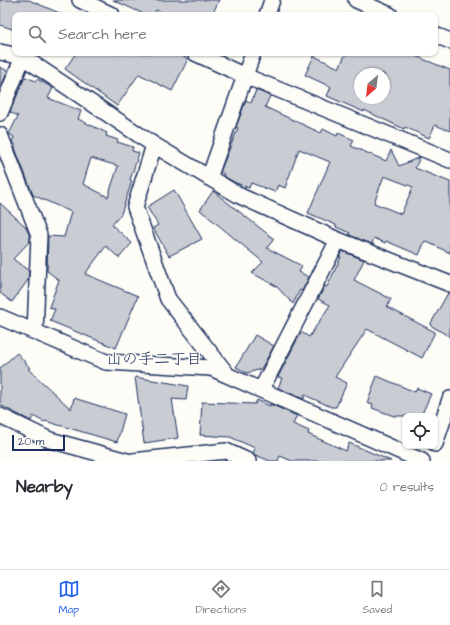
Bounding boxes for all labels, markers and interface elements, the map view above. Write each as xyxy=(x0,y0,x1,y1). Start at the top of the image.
search box xyxy=(12,12,438,56)
icon: search xyxy=(26,23,48,45)
text: Search here xyxy=(58,24,147,45)
north arrow xyxy=(354,68,390,104)
district label: 山の手二丁目 xyxy=(106,348,202,370)
map controls xyxy=(402,413,438,449)
button: locate xyxy=(402,413,438,449)
scale bar xyxy=(12,433,65,452)
text: 20 m xyxy=(18,434,44,449)
text: Nearby xyxy=(16,475,73,499)
text: 0 results xyxy=(379,478,434,496)
tab: Map xyxy=(58,578,80,617)
tab: Directions xyxy=(195,578,247,617)
tab: Saved xyxy=(362,578,392,617)

